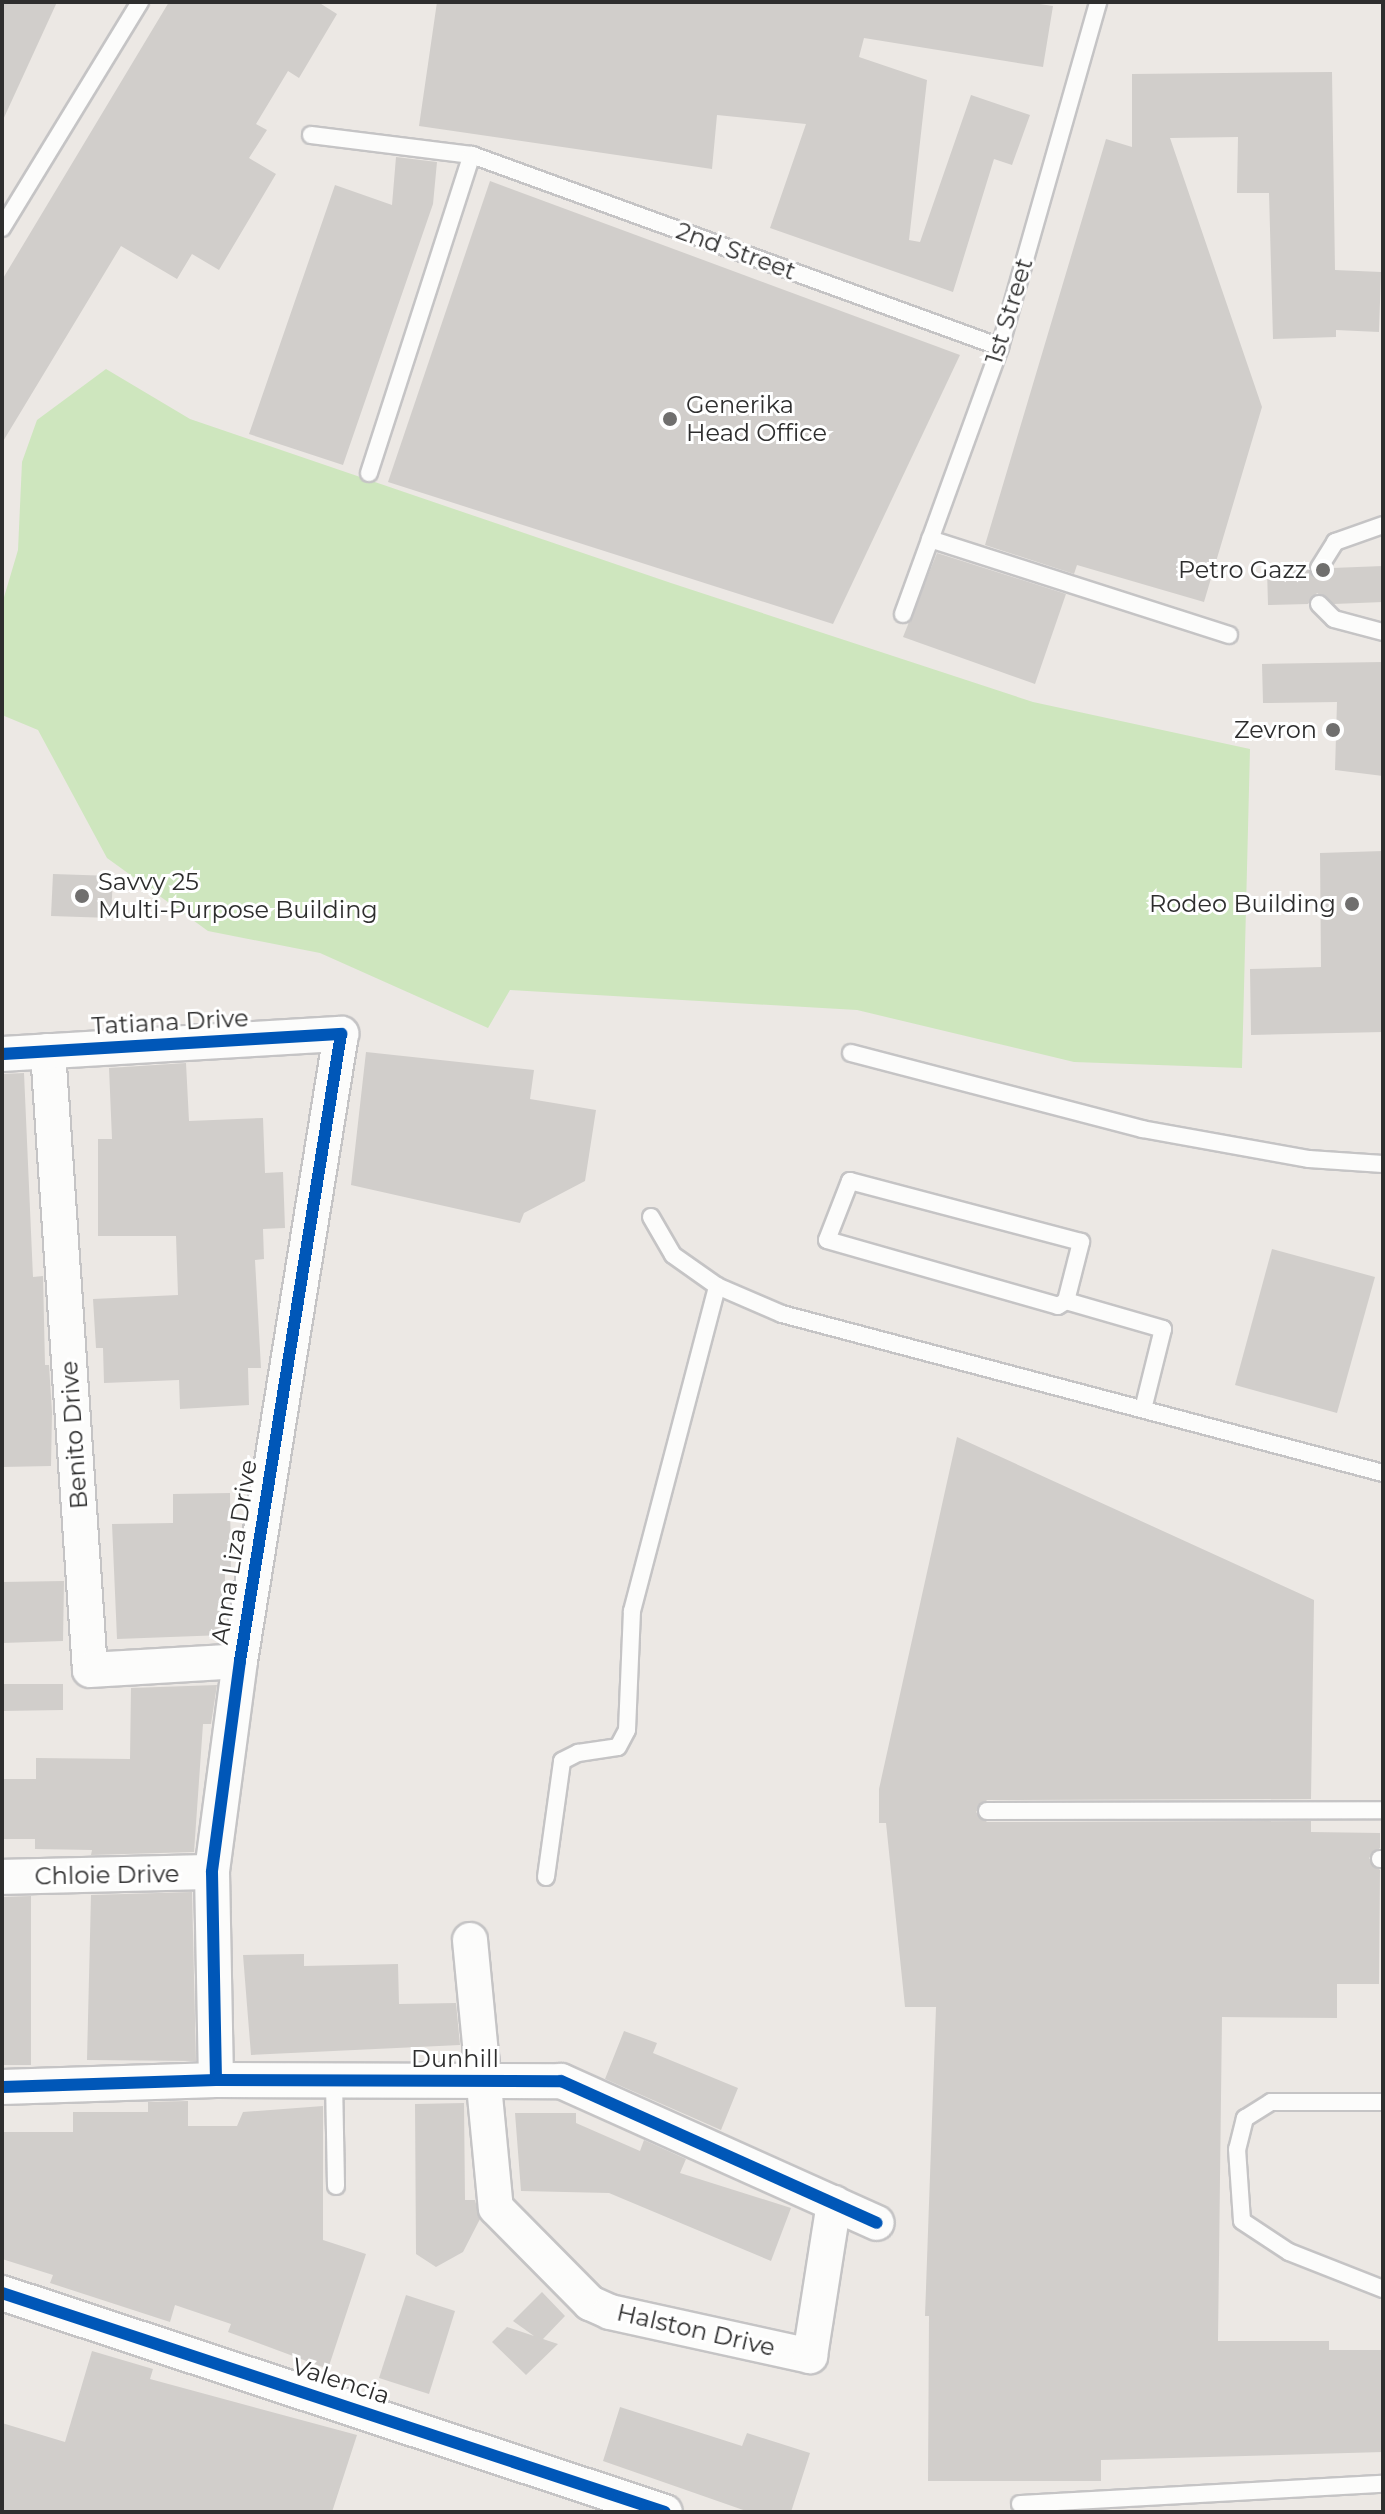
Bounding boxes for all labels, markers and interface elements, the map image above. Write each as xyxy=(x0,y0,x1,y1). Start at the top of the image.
street label: 2nd Street xyxy=(672,216,800,286)
street label: 1st Street xyxy=(979,255,1039,367)
place label: Generika Head Office xyxy=(686,391,827,447)
marker: Generika Head Office xyxy=(661,410,679,428)
place label: Petro Gazz xyxy=(1178,556,1307,584)
marker: Petro Gazz xyxy=(1314,561,1332,579)
place label: Zevron xyxy=(1234,716,1317,744)
marker: Zevron xyxy=(1324,721,1342,739)
place label: Savvy 25 Multi-Purpose Building xyxy=(98,868,378,924)
marker: Savvy 25 Multi-Purpose Building xyxy=(73,887,91,905)
place label: Rodeo Building xyxy=(1149,890,1336,918)
marker: Rodeo Building xyxy=(1343,895,1361,913)
street label: Tatiana Drive xyxy=(91,1004,249,1040)
street label: Benito Drive xyxy=(54,1360,94,1510)
street label: Anna Liza Drive xyxy=(205,1458,263,1646)
street label: Chloie Drive xyxy=(34,1859,180,1891)
street label: Dunhill xyxy=(411,2045,499,2073)
street label: Halston Drive xyxy=(614,2298,778,2362)
street label: Valencia xyxy=(289,2352,393,2410)

